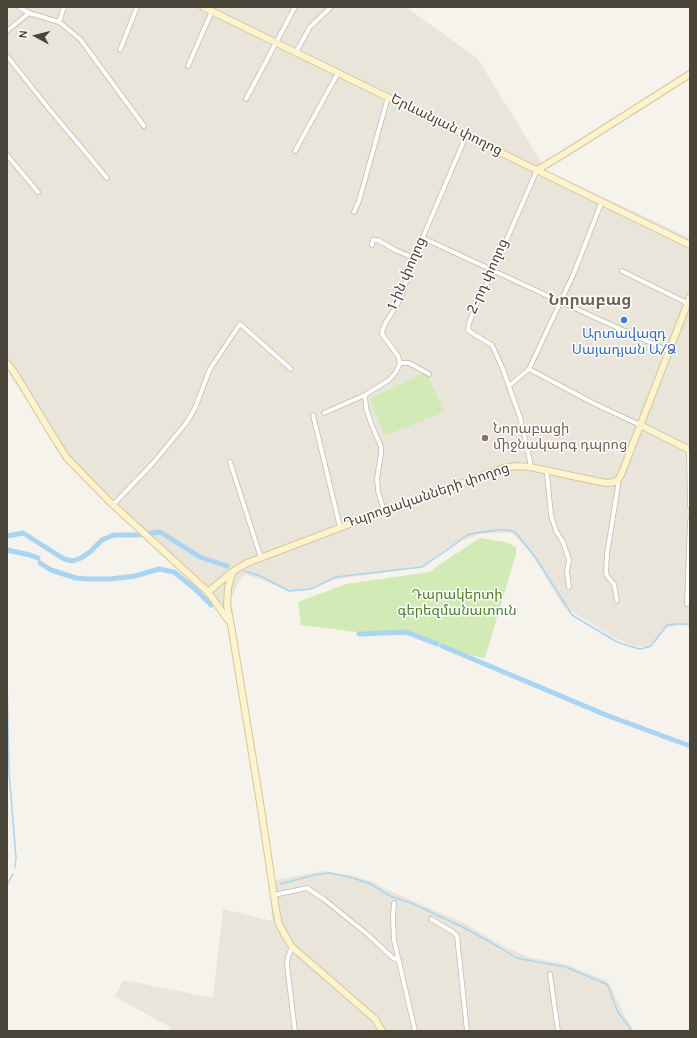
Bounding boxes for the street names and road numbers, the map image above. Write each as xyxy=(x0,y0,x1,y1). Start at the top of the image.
street label: Երևանյան փողոց xyxy=(387,92,505,160)
street label: 1-ին փողոց xyxy=(385,235,431,313)
street label: 2-րդ փողոց xyxy=(465,237,513,317)
street label: Դպրոցականների փողոց xyxy=(342,461,512,533)

